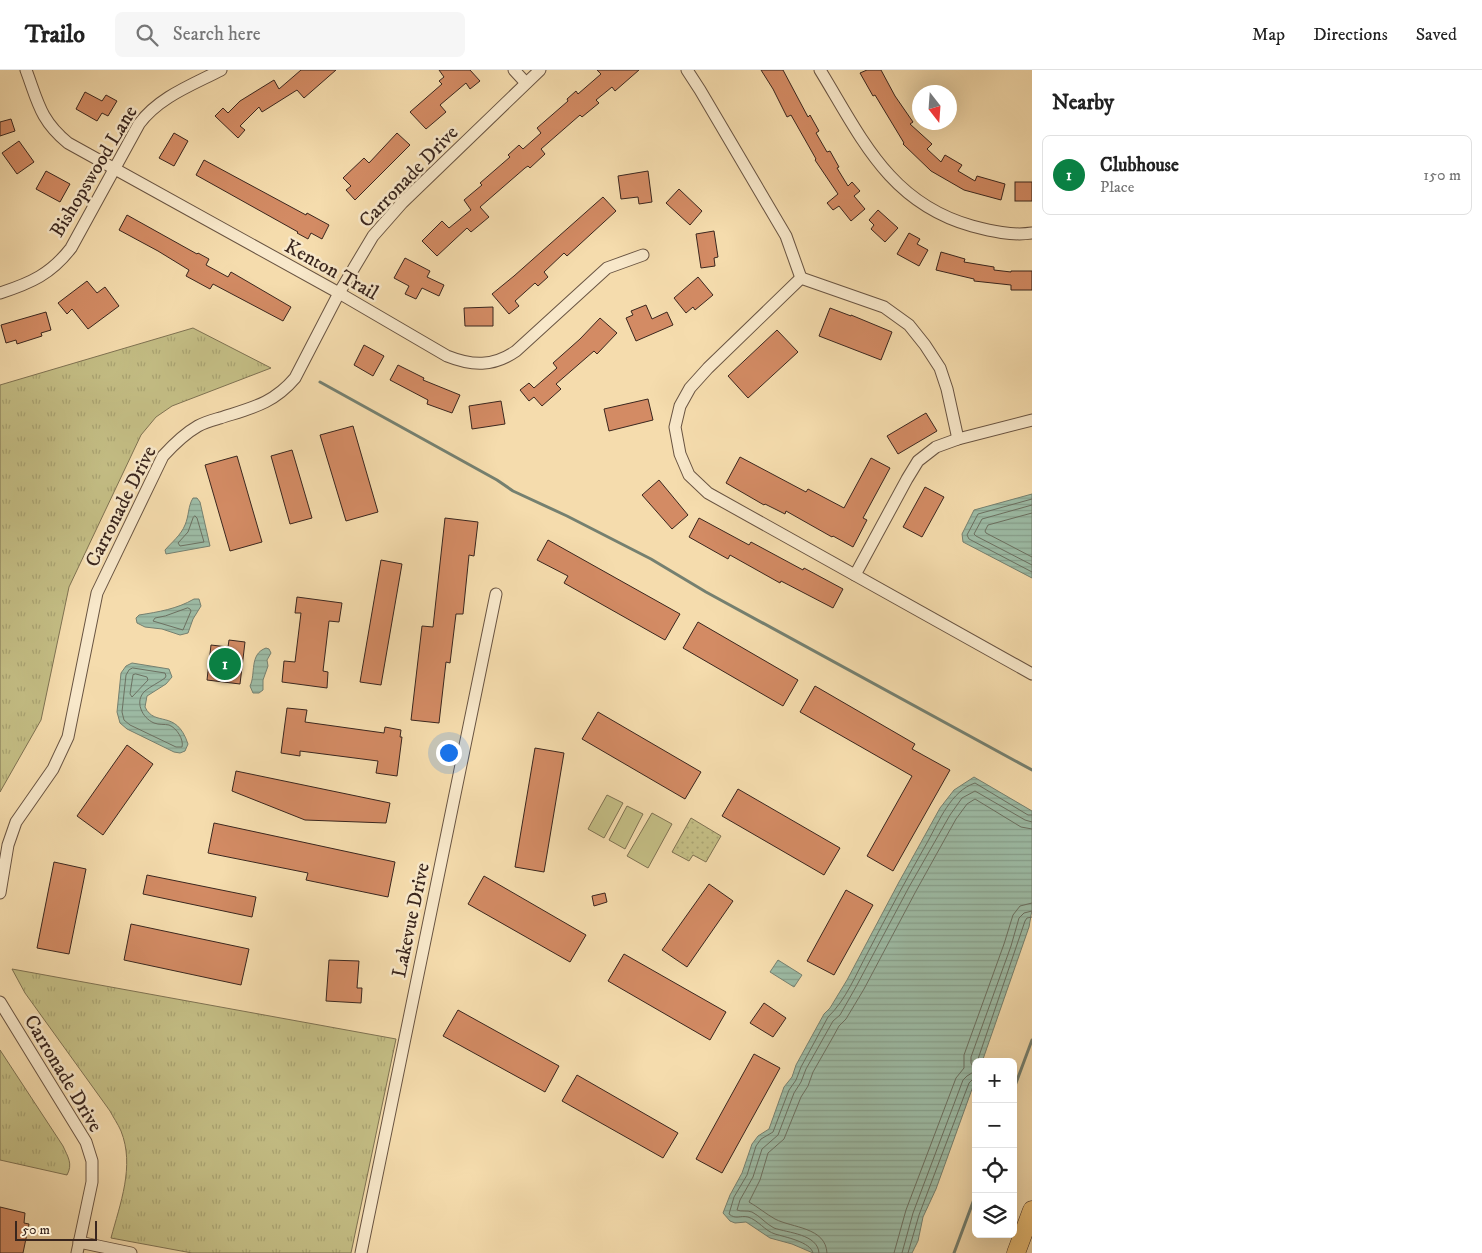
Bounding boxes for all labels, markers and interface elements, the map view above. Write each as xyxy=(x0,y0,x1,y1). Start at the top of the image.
search box xyxy=(115,12,465,57)
text: Trailo xyxy=(25,20,85,50)
icon: search xyxy=(133,21,161,49)
text: Search here xyxy=(173,23,261,46)
text: Map xyxy=(1252,24,1285,46)
text: Directions xyxy=(1313,24,1388,46)
text: Saved xyxy=(1416,24,1457,46)
north arrow xyxy=(912,85,957,130)
text: Nearby xyxy=(1052,90,1114,116)
street label: Bishopswood Lane xyxy=(45,101,143,242)
street label: Carronade Drive xyxy=(354,121,464,233)
text: Clubhouse xyxy=(1100,154,1179,177)
text: 1 xyxy=(1066,165,1072,185)
text: 150 m xyxy=(1423,165,1461,185)
text: Place xyxy=(1100,177,1134,197)
street label: Kenton Trail xyxy=(280,234,383,306)
street label: Carronade Drive xyxy=(80,442,163,571)
pin: 1 xyxy=(209,645,241,683)
your location xyxy=(436,740,462,766)
street label: Lakevue Drive xyxy=(387,861,436,980)
street label: Carronade Drive xyxy=(18,1011,108,1137)
map controls xyxy=(972,1058,1017,1238)
button: + xyxy=(972,1058,1017,1103)
button: − xyxy=(972,1103,1017,1148)
button: locate xyxy=(972,1148,1017,1193)
button: layers xyxy=(972,1193,1017,1238)
scale bar xyxy=(15,1218,98,1241)
text: 50 m xyxy=(22,1221,50,1239)

